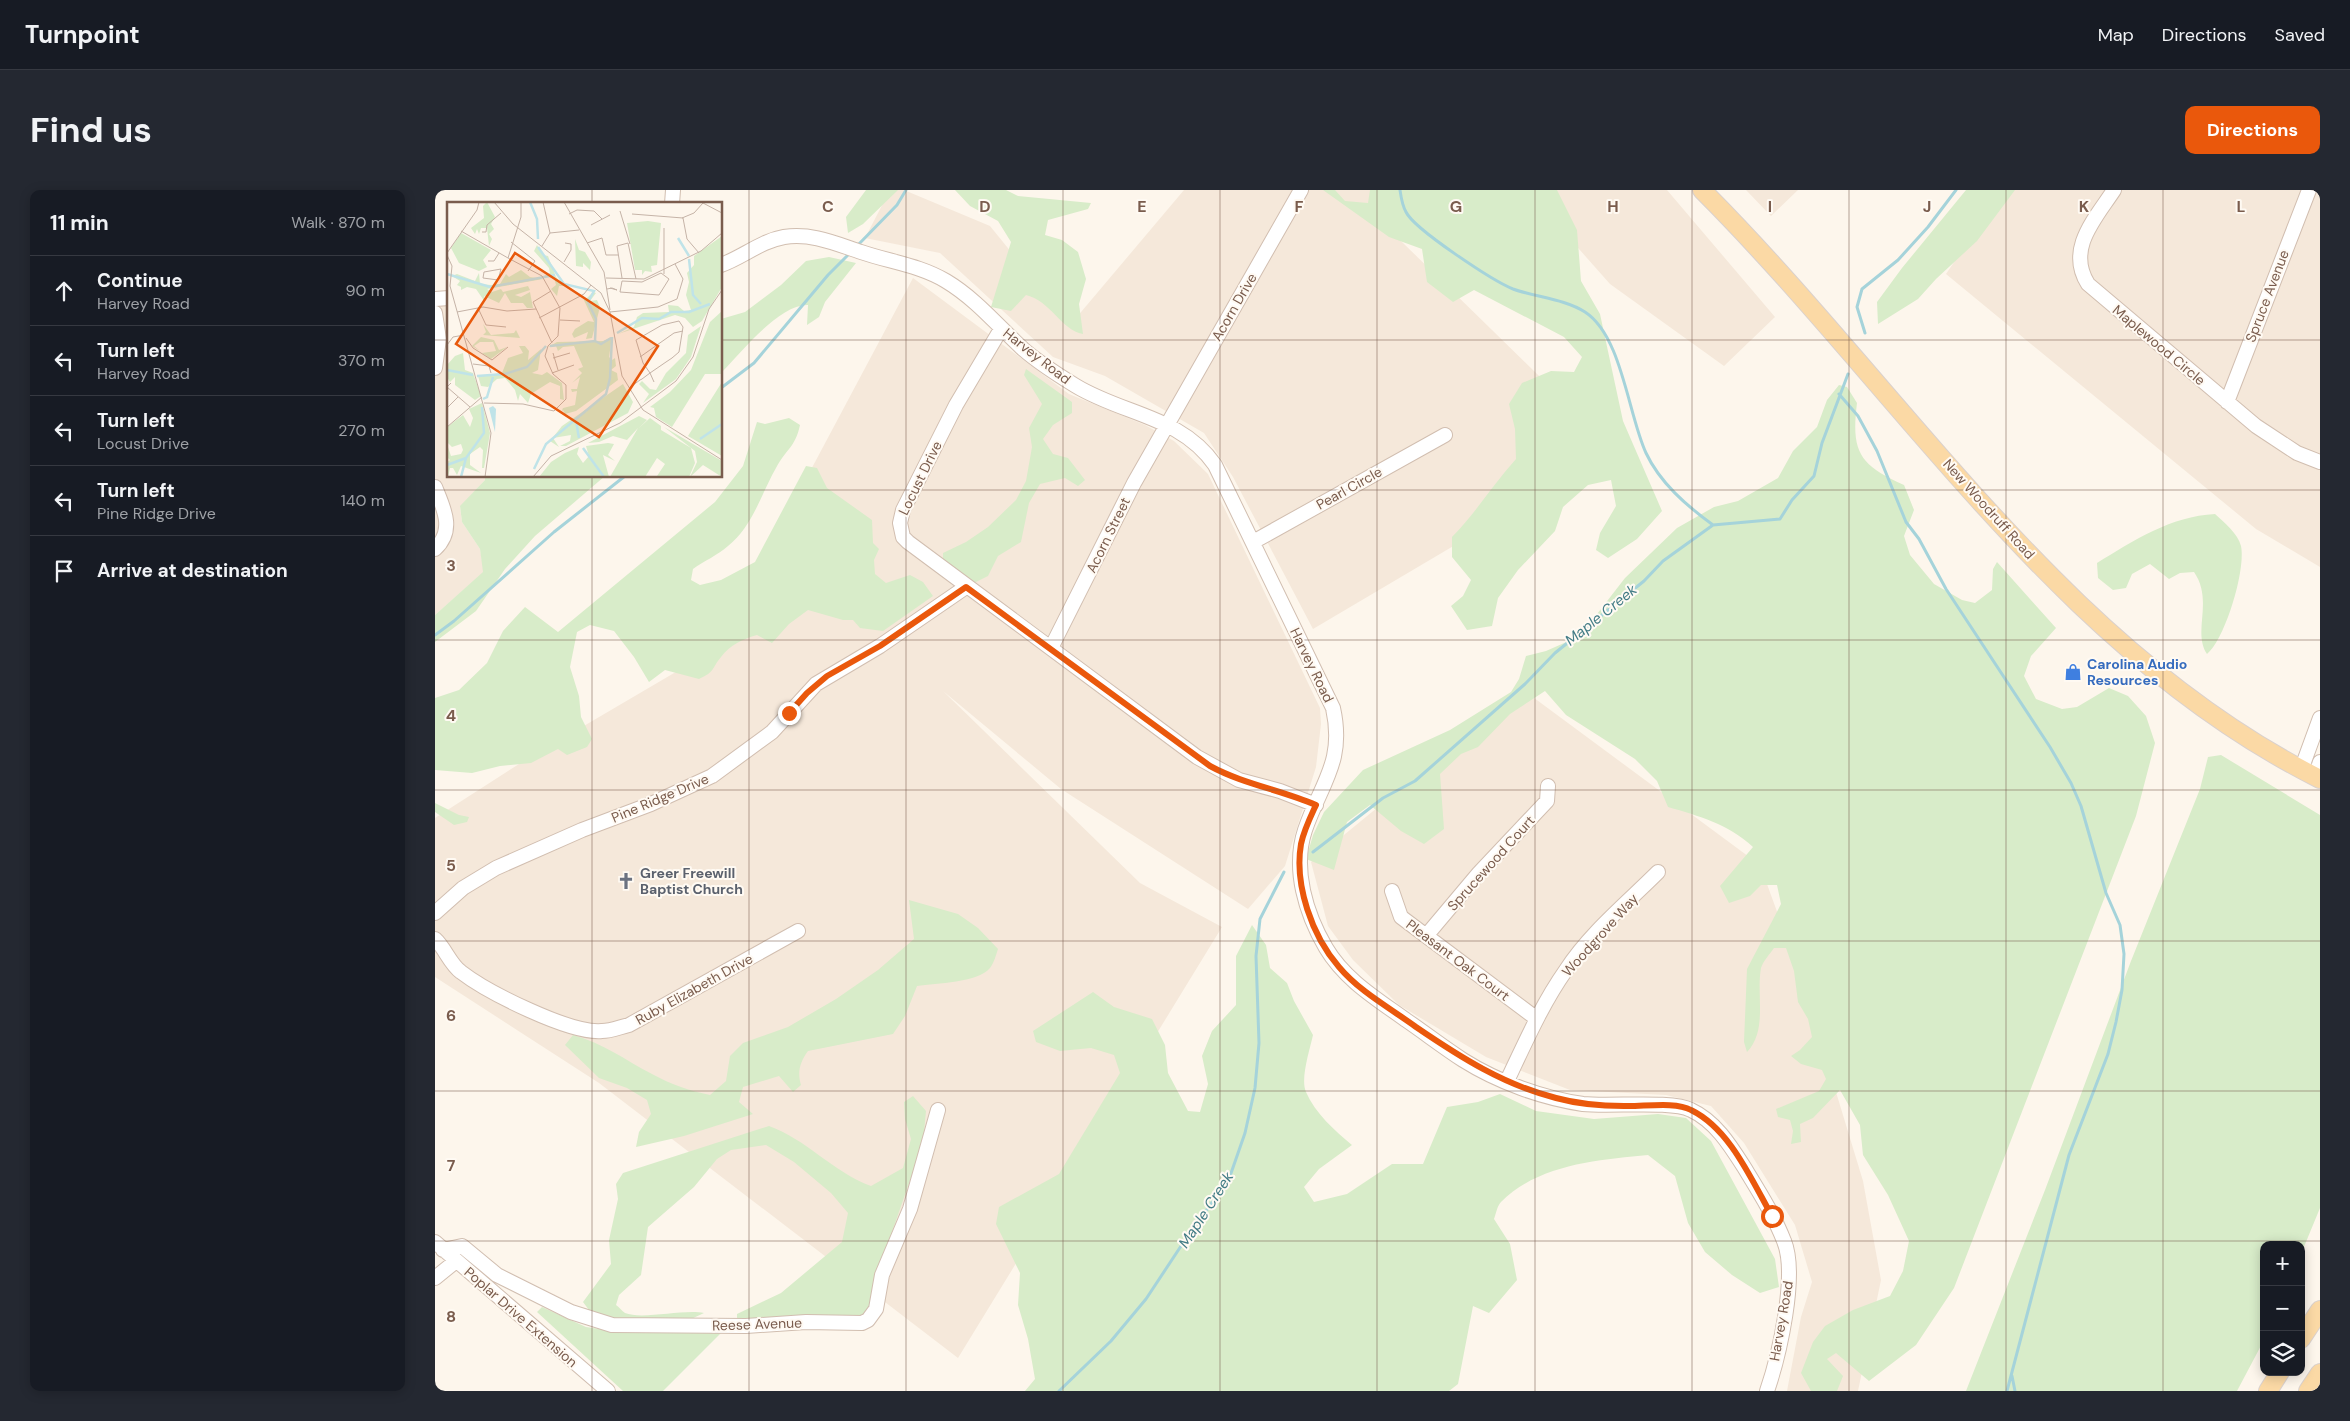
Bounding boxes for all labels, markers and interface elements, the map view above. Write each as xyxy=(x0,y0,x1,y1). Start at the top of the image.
text: Turnpoint xyxy=(25,19,140,50)
text: Map xyxy=(2098,23,2134,47)
text: Directions xyxy=(2162,23,2247,47)
text: Saved xyxy=(2275,23,2325,47)
button: Directions xyxy=(2185,106,2320,154)
text: Find us xyxy=(30,107,152,153)
text: C xyxy=(822,196,834,217)
text: D xyxy=(979,196,991,217)
text: E xyxy=(1137,196,1147,217)
text: F xyxy=(1295,196,1304,217)
text: G xyxy=(1450,196,1462,217)
text: H xyxy=(1607,196,1619,217)
text: I xyxy=(1768,196,1772,217)
text: J xyxy=(1923,196,1931,217)
text: K xyxy=(2079,196,2090,217)
text: L xyxy=(2237,196,2246,217)
inset map xyxy=(447,202,723,478)
text: 11 min xyxy=(50,209,109,237)
text: Walk · 870 m xyxy=(291,212,385,233)
street label: Spruce Avenue xyxy=(2241,247,2293,345)
text: Continue xyxy=(97,268,183,293)
street label: Acorn Drive xyxy=(1207,270,1261,344)
icon: ahead xyxy=(50,277,78,305)
text: 90 m xyxy=(345,280,385,301)
text: Harvey Road xyxy=(97,293,190,314)
street label: Maplewood Circle xyxy=(2109,301,2209,389)
street label: Harvey Road xyxy=(999,324,1075,388)
text: Turn left xyxy=(97,338,175,363)
icon: left xyxy=(50,347,78,375)
text: 370 m xyxy=(338,350,385,371)
text: Harvey Road xyxy=(97,363,190,384)
text: Turn left xyxy=(97,408,175,433)
icon: left xyxy=(50,417,78,445)
text: 270 m xyxy=(338,420,385,441)
text: Locust Drive xyxy=(97,433,189,454)
street label: Locust Drive xyxy=(894,438,946,518)
street label: New Woodruff Road xyxy=(1939,455,2039,563)
street label: Pearl Circle xyxy=(1313,462,1385,513)
text: Turn left xyxy=(97,478,175,503)
icon: left xyxy=(50,487,78,515)
text: 140 m xyxy=(341,490,385,511)
street label: Acorn Street xyxy=(1082,494,1134,576)
text: Pine Ridge Drive xyxy=(97,503,216,524)
text: 3 xyxy=(446,555,456,576)
icon: arrive xyxy=(50,557,78,585)
text: Arrive at destination xyxy=(97,558,288,583)
water label: Maple Creek xyxy=(1561,580,1641,650)
street label: Harvey Road xyxy=(1286,625,1338,705)
place label: Carolina Audio Resources xyxy=(2087,655,2187,689)
shop icon: Carolina Audio Resources xyxy=(2063,662,2083,682)
route end xyxy=(778,702,801,725)
text: 4 xyxy=(446,705,456,726)
street label: Pine Ridge Drive xyxy=(609,769,711,827)
street label: Sprucewood Court xyxy=(1443,812,1539,914)
text: 5 xyxy=(446,855,456,876)
place label: Greer Freewill Baptist Church xyxy=(640,864,743,898)
church icon: Greer Freewill Baptist Church xyxy=(616,871,636,891)
street label: Woodgrove Way xyxy=(1558,890,1642,980)
street label: Pleasant Oak Court xyxy=(1403,915,1513,1005)
street label: Ruby Elizabeth Drive xyxy=(632,949,756,1029)
text: 6 xyxy=(446,1005,456,1026)
text: 7 xyxy=(447,1155,456,1176)
water label: Maple Creek xyxy=(1174,1168,1238,1252)
route start xyxy=(1761,1205,1784,1228)
map controls xyxy=(2260,1241,2305,1376)
button: + xyxy=(2260,1241,2305,1286)
street label: Poplar Drive Extension xyxy=(461,1263,581,1371)
street label: Harvey Road xyxy=(1765,1279,1797,1363)
button: − xyxy=(2260,1286,2305,1331)
text: 8 xyxy=(446,1306,456,1327)
street label: Reese Avenue xyxy=(712,1313,802,1335)
button: layers xyxy=(2260,1331,2305,1376)

